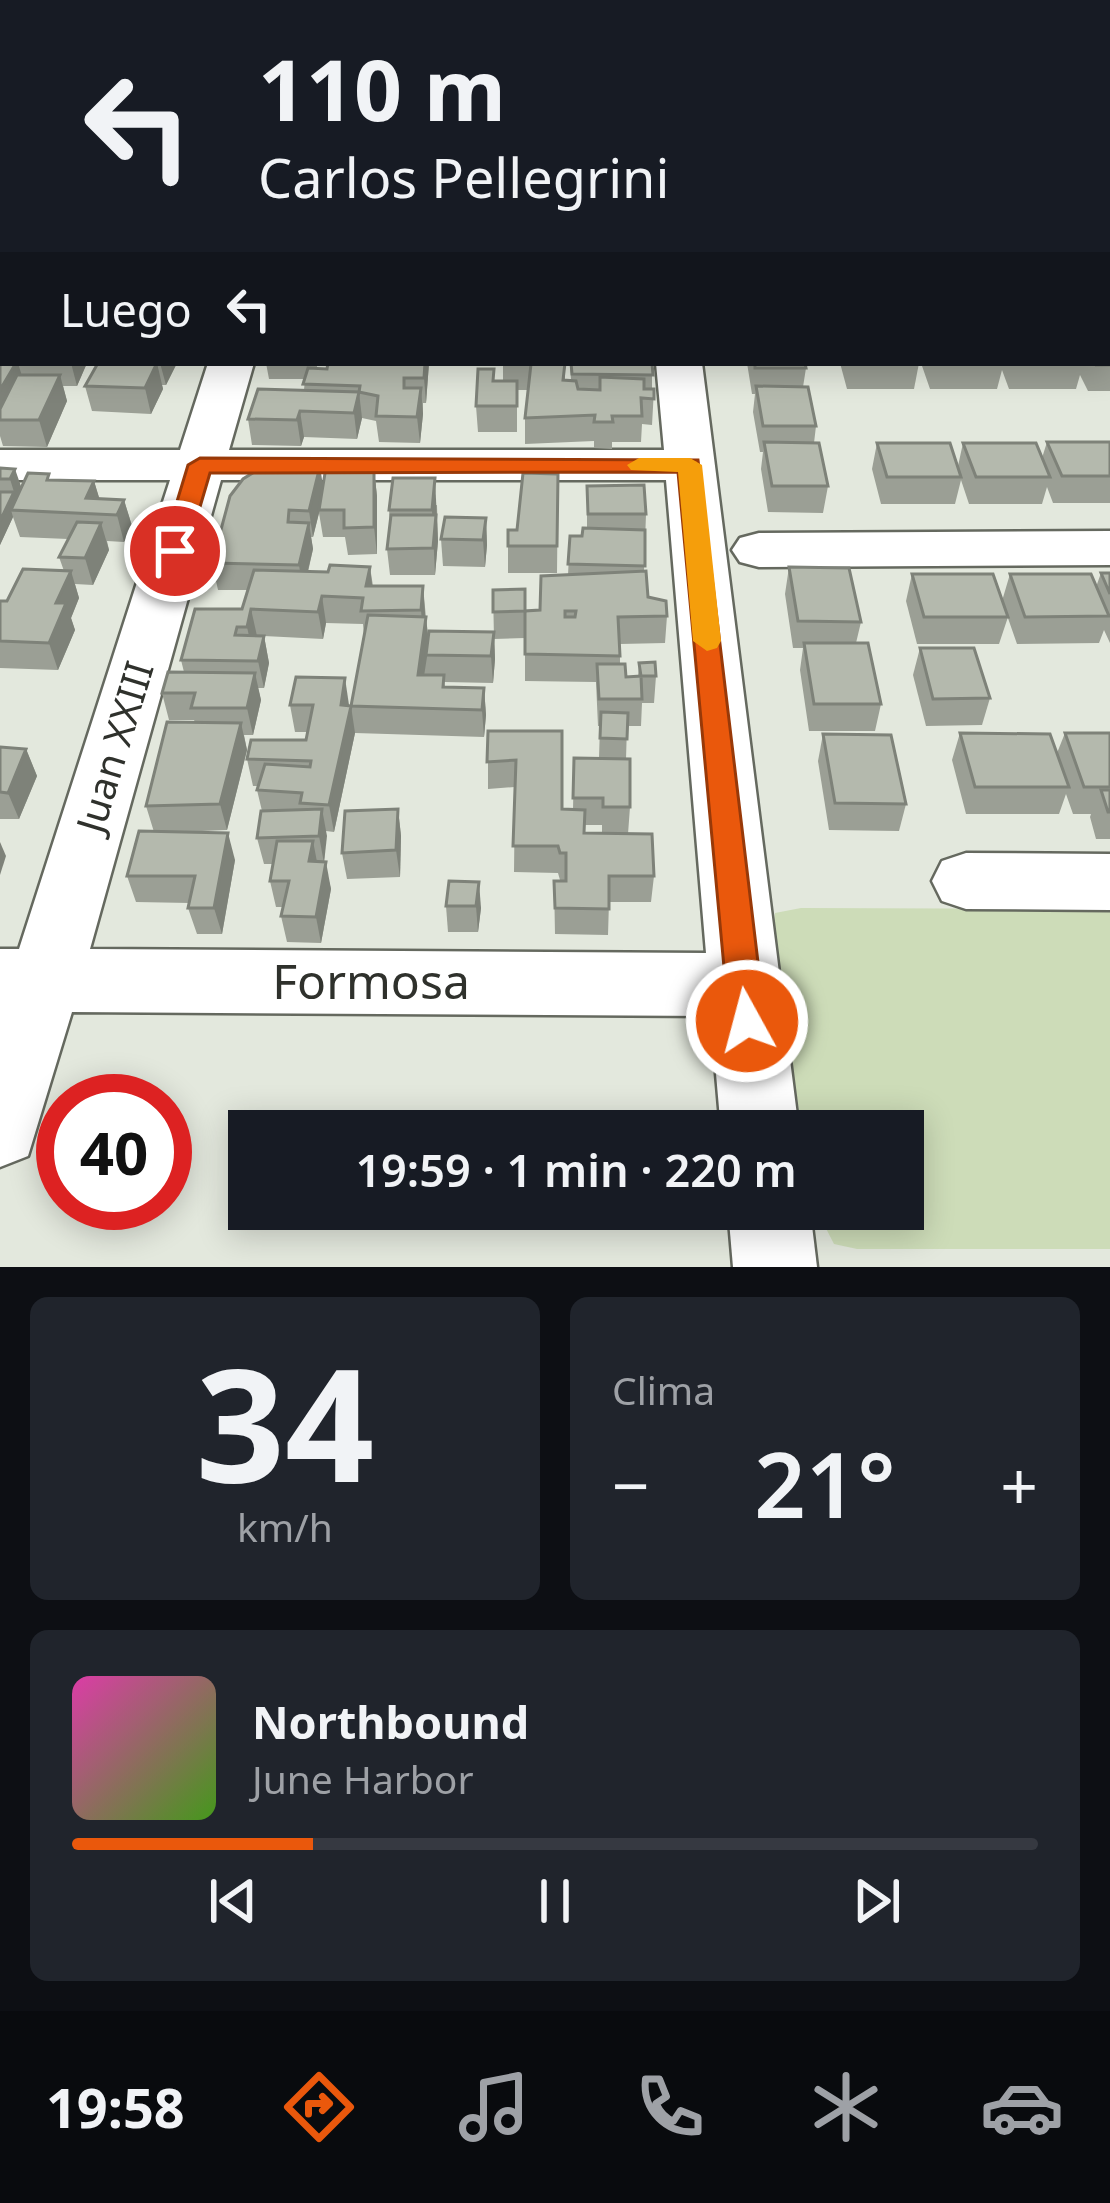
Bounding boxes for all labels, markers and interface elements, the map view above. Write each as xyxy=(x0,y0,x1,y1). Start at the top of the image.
text: 110 m xyxy=(258,31,506,146)
icon: left xyxy=(60,48,216,204)
text: Carlos Pellegrini xyxy=(258,140,669,214)
icon: left xyxy=(216,276,282,342)
text: Luego xyxy=(60,279,192,340)
pin xyxy=(124,500,226,602)
icon: arrive xyxy=(142,518,208,584)
street label: Juan XXIII xyxy=(61,655,165,842)
street label: Formosa xyxy=(272,948,470,1013)
position arrow xyxy=(684,958,810,1084)
speed limit sign: 40 xyxy=(36,1074,192,1230)
text: 19:59 · 1 min · 220 m xyxy=(355,1139,797,1200)
text: 34 xyxy=(196,1315,374,1528)
text: Clima xyxy=(612,1363,715,1416)
text: 21° xyxy=(754,1422,896,1544)
text: − xyxy=(612,1439,650,1529)
text: + xyxy=(1000,1439,1038,1529)
text: km/h xyxy=(237,1500,333,1553)
text: Northbound xyxy=(252,1691,529,1752)
text: June Harbor xyxy=(252,1752,474,1805)
icon: previous xyxy=(200,1868,266,1934)
icon: pause xyxy=(522,1868,588,1934)
icon: next xyxy=(844,1868,910,1934)
icon: directions xyxy=(277,2065,361,2149)
icon: music xyxy=(452,2065,536,2149)
icon: phone xyxy=(628,2065,712,2149)
icon: climate xyxy=(804,2065,888,2149)
icon: car xyxy=(980,2065,1064,2149)
text: 19:58 xyxy=(46,2070,185,2144)

